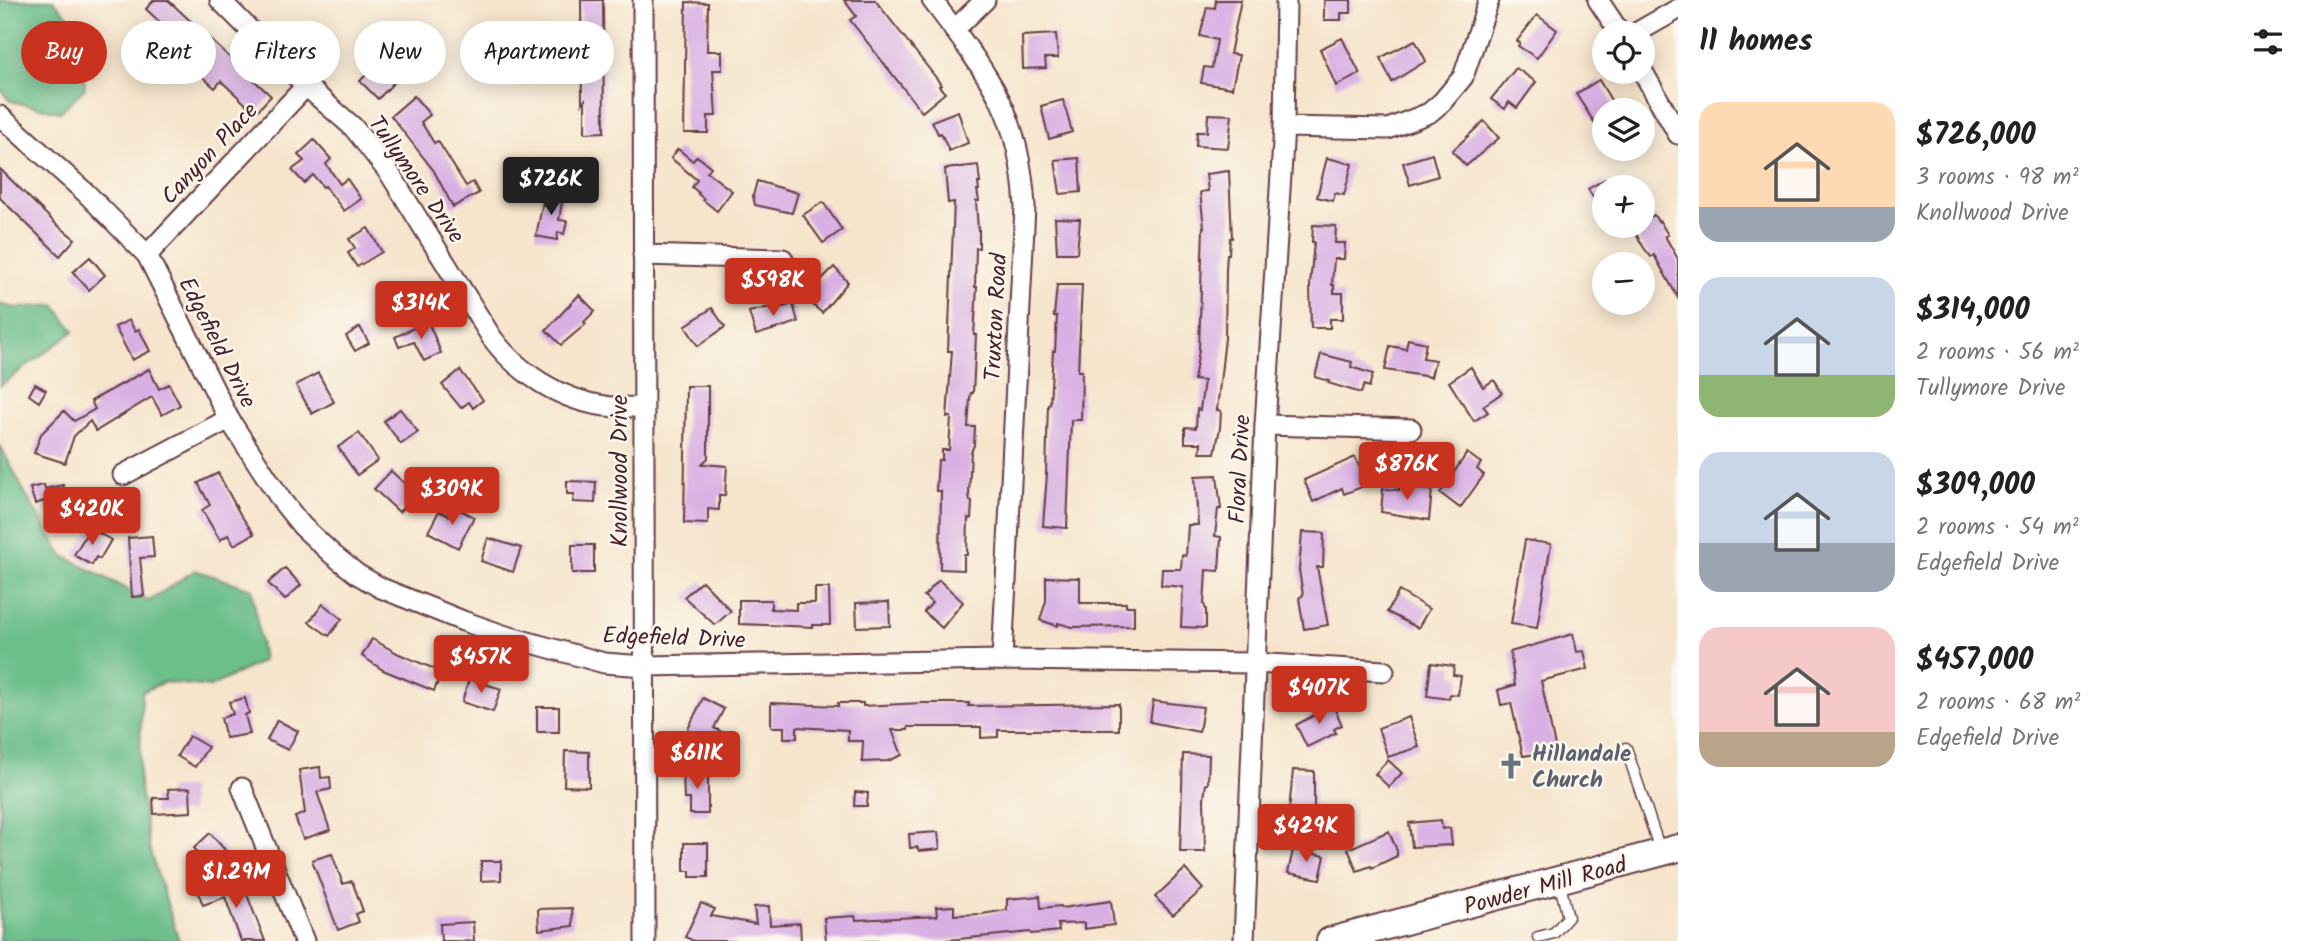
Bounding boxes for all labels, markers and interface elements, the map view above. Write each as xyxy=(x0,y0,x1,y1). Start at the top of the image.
text: 11 homes xyxy=(1699,18,1812,66)
chip: Buy xyxy=(21,21,107,84)
chip: Rent xyxy=(121,21,216,84)
chip: Filters xyxy=(230,21,340,84)
chip: New xyxy=(354,21,446,84)
chip: Apartment xyxy=(460,21,614,84)
map controls xyxy=(1592,21,1655,315)
button: locate xyxy=(1592,21,1655,84)
icon: filters xyxy=(2249,23,2287,61)
street label: Canyon Place xyxy=(153,95,268,214)
button: layers xyxy=(1592,98,1655,161)
street label: Tullymore Drive xyxy=(358,109,473,252)
text: $726,000 xyxy=(1916,112,2036,160)
icon: home xyxy=(1755,130,1839,214)
pin: $726K xyxy=(502,158,600,217)
text: 3 rooms · 98 m² xyxy=(1916,160,2079,196)
text: $726K xyxy=(519,162,583,198)
button: + xyxy=(1592,175,1655,238)
text: Knollwood Drive xyxy=(1916,196,2069,232)
street label: Truxton Road xyxy=(976,252,1018,382)
button: − xyxy=(1592,252,1655,315)
pin: $598K xyxy=(724,258,822,318)
text: $598K xyxy=(741,263,805,299)
street label: Edgefield Drive xyxy=(168,271,265,415)
pin: $314K xyxy=(372,282,470,341)
text: $314K xyxy=(391,286,451,322)
text: $314,000 xyxy=(1916,287,2030,335)
icon: home xyxy=(1755,305,1839,389)
text: 2 rooms · 56 m² xyxy=(1916,335,2079,371)
text: Tullymore Drive xyxy=(1916,371,2065,407)
street label: Knollwood Drive xyxy=(603,395,639,547)
street label: Floral Drive xyxy=(1220,414,1262,525)
pin: $876K xyxy=(1358,442,1456,502)
text: $876K xyxy=(1375,447,1439,483)
text: $309,000 xyxy=(1916,462,2035,510)
pin: $309K xyxy=(403,468,501,527)
text: $309K xyxy=(420,472,484,508)
icon: home xyxy=(1755,480,1839,564)
pin: $420K xyxy=(43,488,141,547)
text: $420K xyxy=(59,492,125,528)
text: 2 rooms · 54 m² xyxy=(1916,510,2079,546)
text: Edgefield Drive xyxy=(1916,546,2059,582)
street label: Edgefield Drive xyxy=(602,619,746,659)
pin: $457K xyxy=(432,636,530,695)
text: $457,000 xyxy=(1916,637,2033,685)
text: $457K xyxy=(450,640,512,676)
icon: home xyxy=(1755,655,1839,739)
pin: $407K xyxy=(1270,666,1368,726)
text: $407K xyxy=(1288,671,1350,707)
text: 2 rooms · 68 m² xyxy=(1916,685,2080,721)
text: Edgefield Drive xyxy=(1916,721,2059,757)
pin: $611K xyxy=(648,732,746,791)
text: $611K xyxy=(670,736,724,772)
place label: Hillandale Church xyxy=(1532,737,1631,799)
church icon: Hillandale Church xyxy=(1496,751,1526,781)
pin: $429K xyxy=(1257,804,1355,864)
text: $429K xyxy=(1273,809,1339,845)
street label: Powder Mill Road xyxy=(1460,848,1631,926)
pin: $1.29M xyxy=(179,850,293,910)
text: $1.29M xyxy=(202,855,270,891)

